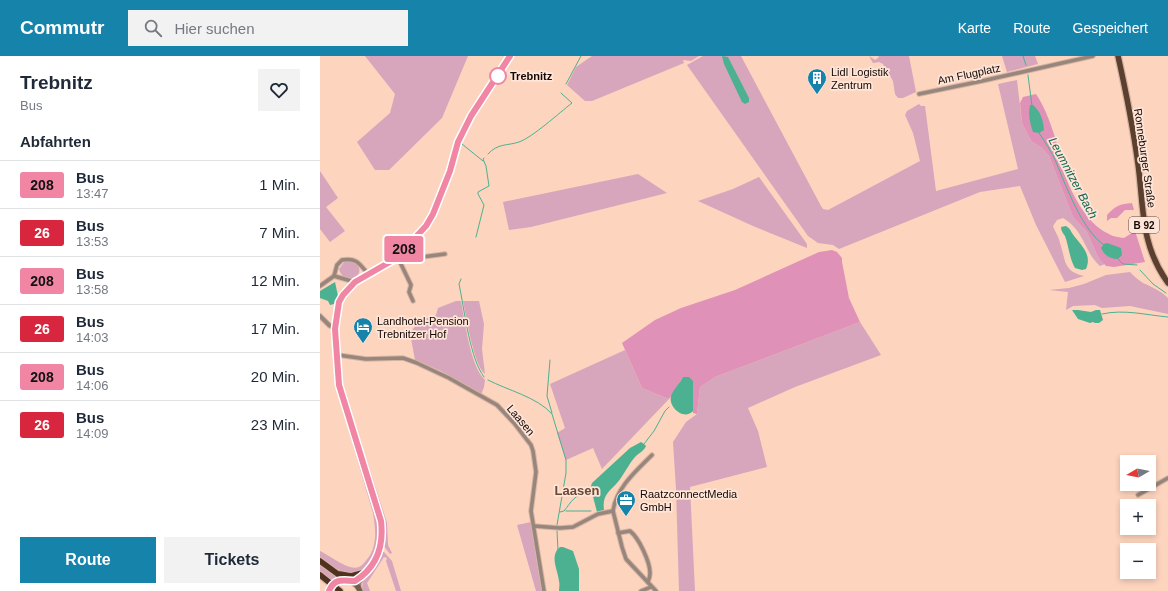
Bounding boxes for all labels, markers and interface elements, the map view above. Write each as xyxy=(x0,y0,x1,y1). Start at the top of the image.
search box xyxy=(128,10,408,46)
text: Commutr xyxy=(20,17,104,38)
icon: search xyxy=(142,17,164,39)
text: Hier suchen xyxy=(174,20,255,37)
text: Karte xyxy=(958,20,991,36)
text: Route xyxy=(1013,20,1051,36)
text: Gespeichert xyxy=(1073,20,1148,36)
street label: Am Flugplatz xyxy=(936,61,1002,87)
place label: Lidl Logistik Zentrum xyxy=(831,66,889,91)
marker: Trebnitz xyxy=(489,67,507,85)
building icon: Lidl Logistik Zentrum xyxy=(806,67,828,95)
button: heart xyxy=(258,69,300,111)
place label: Trebnitz xyxy=(510,70,553,82)
text: Trebnitz xyxy=(20,72,93,93)
text: Bus xyxy=(20,98,42,113)
street label: Ronneburger Straße xyxy=(1132,108,1158,208)
text: Abfahrten xyxy=(20,133,91,150)
water label: Leumnitzer Bach xyxy=(1046,135,1100,221)
text: Bus xyxy=(76,169,104,186)
text: 1 Min. xyxy=(259,176,300,193)
text: 208 xyxy=(30,177,54,193)
text: 13:47 xyxy=(76,186,109,201)
text: Bus xyxy=(76,217,104,234)
road number: B 92 xyxy=(1129,217,1159,233)
text: 7 Min. xyxy=(259,224,300,241)
text: 26 xyxy=(34,225,50,241)
text: 13:53 xyxy=(76,234,109,249)
line badge: 208 xyxy=(381,236,427,262)
text: 208 xyxy=(392,241,416,257)
text: Bus xyxy=(76,265,104,282)
text: 12 Min. xyxy=(251,272,300,289)
text: 208 xyxy=(30,273,54,289)
text: 13:58 xyxy=(76,282,109,297)
text: Bus xyxy=(76,313,104,330)
place label: Landhotel-Pension Trebnitzer Hof xyxy=(377,315,469,340)
hotel icon: Landhotel-Pension Trebnitzer Hof xyxy=(352,316,374,344)
text: 17 Min. xyxy=(251,320,300,337)
text: 26 xyxy=(34,321,50,337)
text: 14:03 xyxy=(76,330,109,345)
text: Bus xyxy=(76,361,104,378)
text: 20 Min. xyxy=(251,368,300,385)
text: 208 xyxy=(30,369,54,385)
text: 14:06 xyxy=(76,378,109,393)
street label: Laasen xyxy=(505,402,537,438)
text: Bus xyxy=(76,409,104,426)
text: 23 Min. xyxy=(251,416,300,433)
text: 26 xyxy=(34,417,50,433)
text: 14:09 xyxy=(76,426,109,441)
north arrow xyxy=(1120,455,1156,491)
map controls xyxy=(1120,455,1156,579)
district label: Laasen xyxy=(555,483,599,498)
place label: RaatzconnectMedia GmbH xyxy=(640,488,738,513)
office icon: RaatzconnectMedia GmbH xyxy=(615,489,637,517)
button: + xyxy=(1120,499,1156,535)
button: Route xyxy=(20,537,156,583)
button: Tickets xyxy=(164,537,300,583)
button: − xyxy=(1120,543,1156,579)

